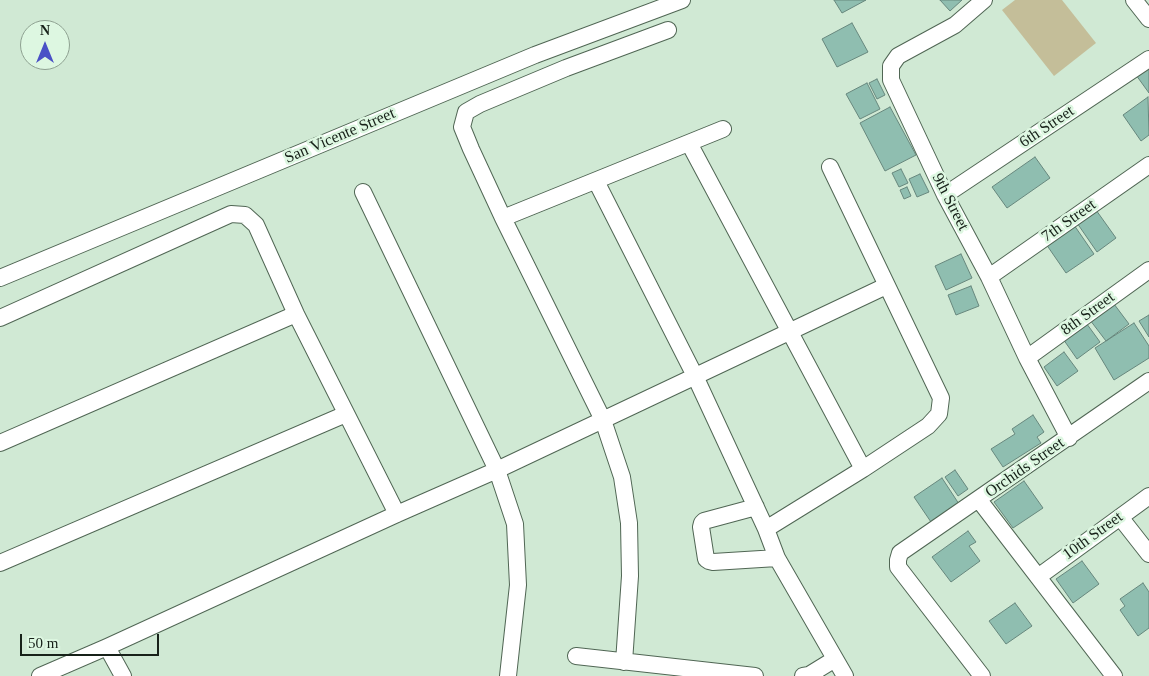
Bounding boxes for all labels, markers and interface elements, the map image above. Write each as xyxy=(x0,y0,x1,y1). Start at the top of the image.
north arrow xyxy=(20,20,70,70)
text: N xyxy=(40,23,50,38)
street label: 6th Street xyxy=(1016,102,1078,152)
street label: San Vicente Street xyxy=(282,104,398,168)
street label: 9th Street xyxy=(927,170,973,234)
street label: 7th Street xyxy=(1038,195,1100,247)
street label: 8th Street xyxy=(1057,288,1119,340)
street label: Orchids Street xyxy=(982,434,1068,502)
street label: 10th Street xyxy=(1059,508,1127,564)
scale bar xyxy=(22,624,161,656)
text: 50 m xyxy=(28,635,58,651)

